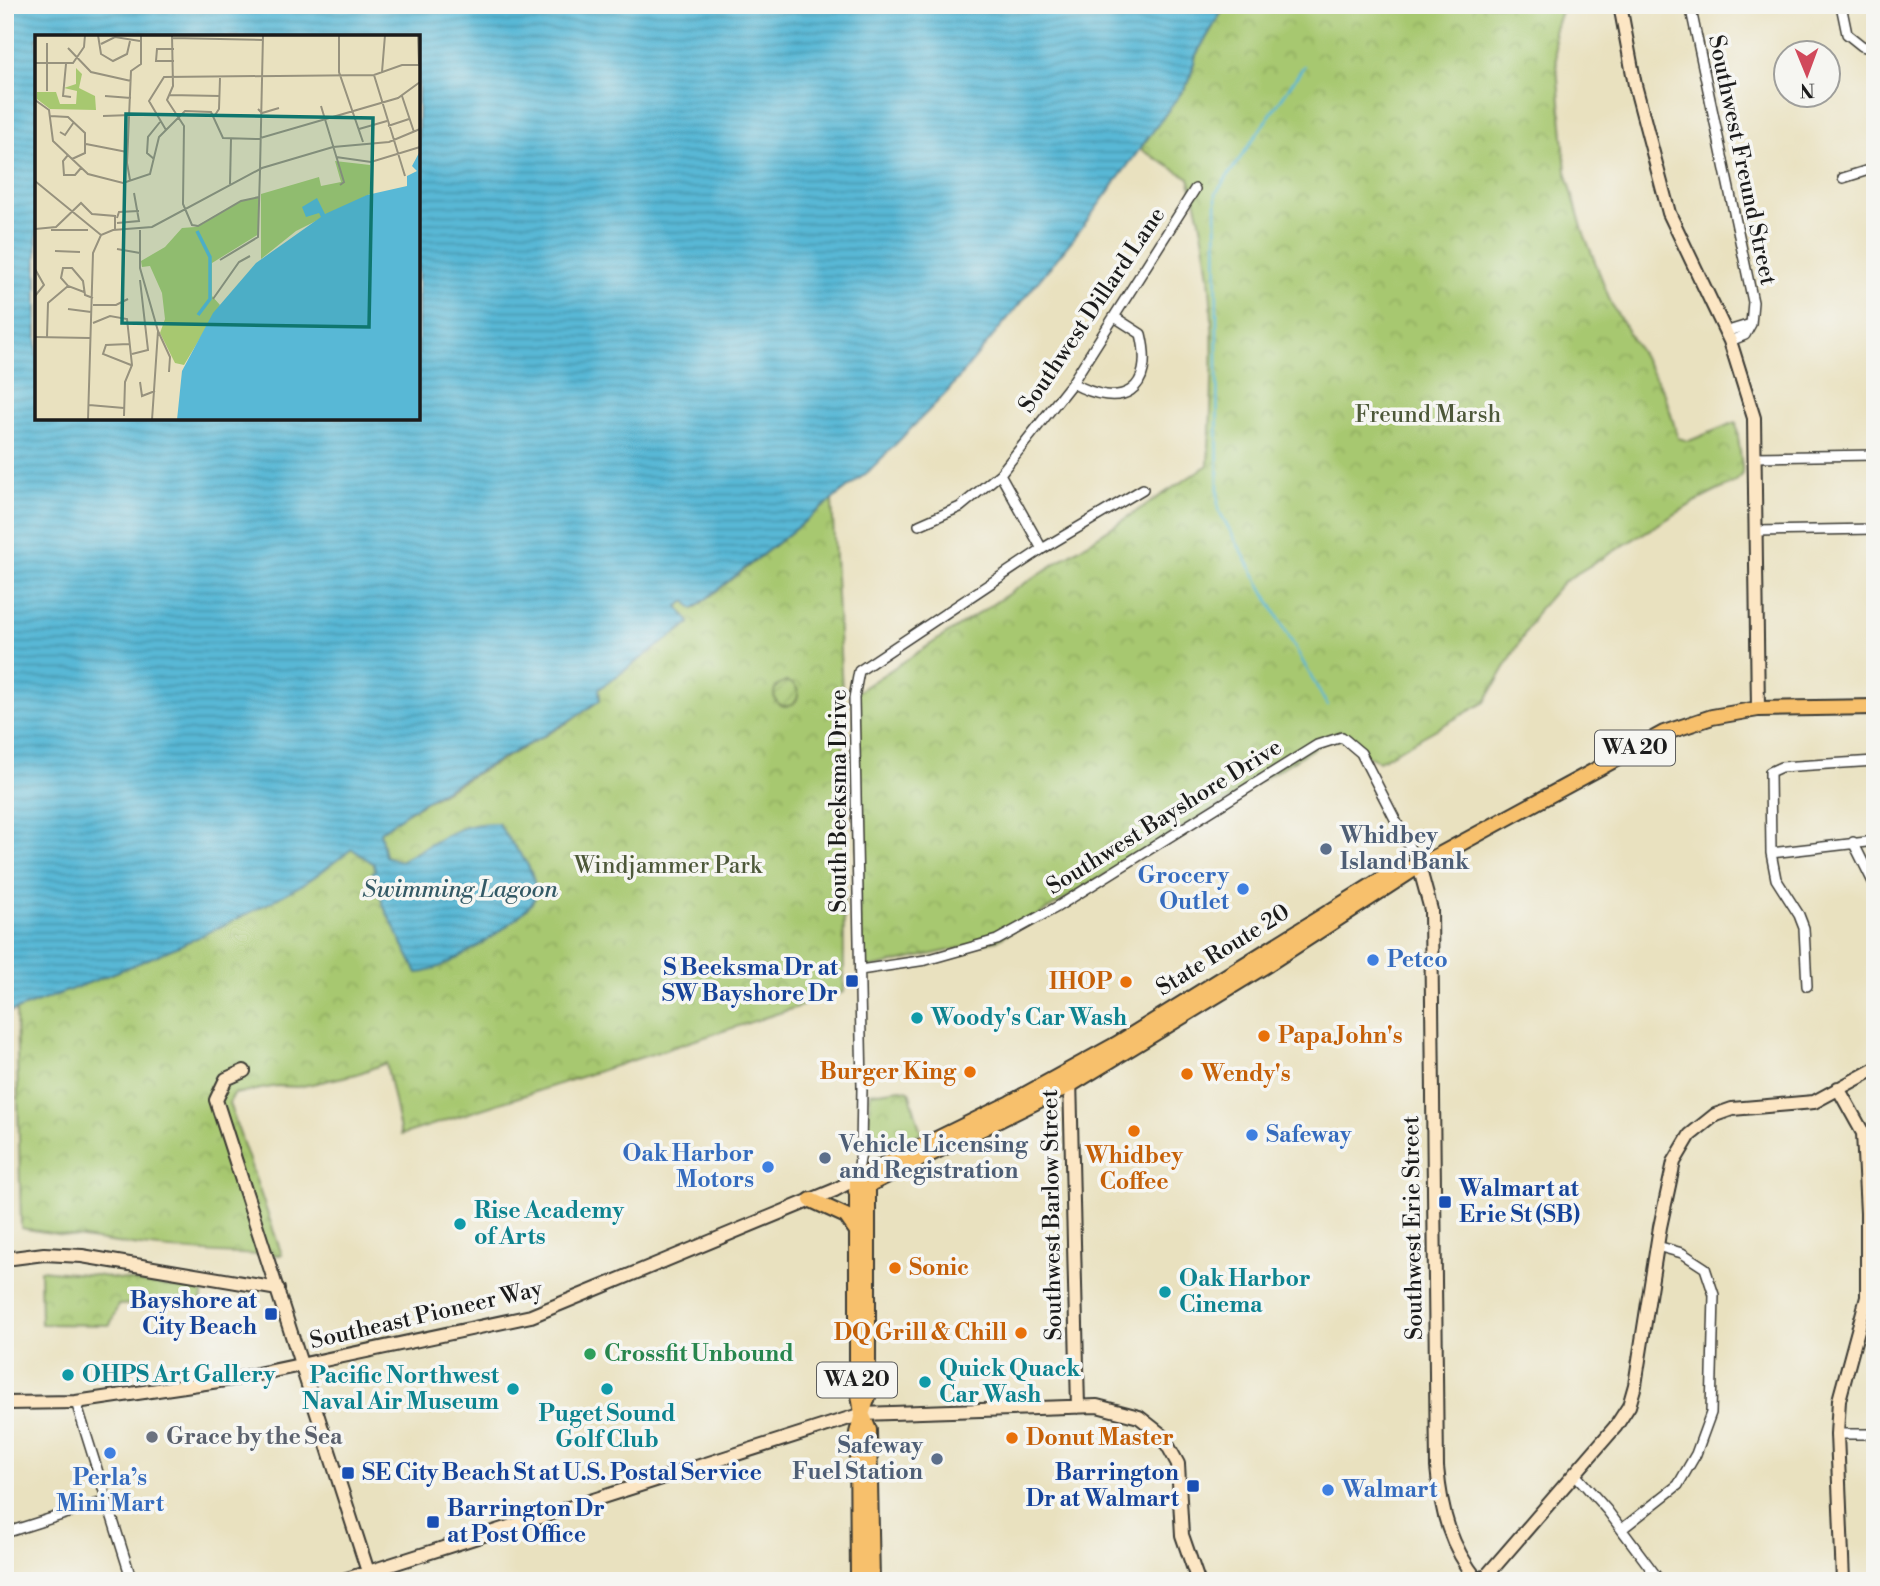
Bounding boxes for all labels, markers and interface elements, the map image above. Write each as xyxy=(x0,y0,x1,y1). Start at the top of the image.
street label: Southwest Freund Street xyxy=(1702,32,1782,288)
inset map xyxy=(35,35,420,420)
north arrow xyxy=(1772,38,1842,108)
text: N xyxy=(1800,78,1815,102)
street label: Southwest Dillard Lane xyxy=(1013,202,1171,418)
park label: Freund Marsh xyxy=(1355,401,1502,429)
street label: South Beeksma Drive xyxy=(825,689,853,913)
road number: WA 20 xyxy=(1595,730,1675,766)
street label: Southwest Bayshore Drive xyxy=(1041,733,1287,901)
place label: Whidbey Island Bank xyxy=(1339,822,1470,876)
marker: Whidbey Island Bank xyxy=(1318,841,1334,857)
park label: Windjammer Park xyxy=(573,852,763,880)
place label: Grocery Outlet xyxy=(1138,862,1230,916)
water label: Swimming Lagoon xyxy=(362,875,558,905)
marker: Grocery Outlet xyxy=(1235,881,1251,897)
street label: State Route 20 xyxy=(1151,898,1295,1002)
place label: Petco xyxy=(1387,946,1448,974)
marker: Petco xyxy=(1365,952,1381,968)
place label: S Beeksma Dr at SW Bayshore Dr xyxy=(662,954,839,1008)
place label: IHOP xyxy=(1049,968,1112,996)
marker: S Beeksma Dr at SW Bayshore Dr xyxy=(844,973,860,989)
marker: IHOP xyxy=(1118,974,1134,990)
place label: Woody's Car Wash xyxy=(930,1004,1127,1032)
marker: Woody's Car Wash xyxy=(909,1010,925,1026)
place label: Papa John's xyxy=(1278,1022,1403,1050)
marker: Papa John's xyxy=(1256,1028,1272,1044)
place label: Burger King xyxy=(819,1058,957,1086)
place label: Wendy's xyxy=(1200,1060,1291,1088)
marker: Burger King xyxy=(962,1064,978,1080)
marker: Wendy's xyxy=(1179,1066,1195,1082)
street label: Southwest Barlow Street xyxy=(1036,1089,1068,1341)
street label: Southwest Erie Street xyxy=(1397,1116,1429,1340)
place label: Safeway xyxy=(1266,1121,1352,1149)
marker: Whidbey Coffee xyxy=(1126,1123,1142,1139)
marker: Safeway xyxy=(1244,1127,1260,1143)
place label: Vehicle Licensing and Registration xyxy=(838,1131,1029,1185)
place label: Oak Harbor Motors xyxy=(622,1140,754,1194)
place label: Whidbey Coffee xyxy=(1084,1142,1183,1196)
marker: Vehicle Licensing and Registration xyxy=(817,1150,833,1166)
marker: Oak Harbor Motors xyxy=(760,1159,776,1175)
place label: Walmart at Erie St (SB) xyxy=(1458,1175,1580,1229)
marker: Walmart at Erie St (SB) xyxy=(1437,1194,1453,1210)
place label: Rise Academy of Arts xyxy=(474,1197,625,1251)
marker: Rise Academy of Arts xyxy=(452,1216,468,1232)
place label: Sonic xyxy=(909,1254,969,1282)
marker: Sonic xyxy=(887,1260,903,1276)
place label: Oak Harbor Cinema xyxy=(1179,1265,1311,1319)
street label: Southeast Pioneer Way xyxy=(307,1274,546,1355)
marker: Oak Harbor Cinema xyxy=(1157,1284,1173,1300)
place label: Bayshore at City Beach xyxy=(130,1287,258,1341)
marker: Bayshore at City Beach xyxy=(263,1306,279,1322)
place label: DQ Grill & Chill xyxy=(834,1319,1007,1347)
marker: DQ Grill & Chill xyxy=(1013,1325,1029,1341)
place label: Crossfit Unbound xyxy=(604,1340,794,1368)
marker: Crossfit Unbound xyxy=(582,1346,598,1362)
place label: Quick Quack Car Wash xyxy=(939,1355,1081,1409)
place label: OHPS Art Gallery xyxy=(82,1361,276,1389)
place label: Pacific Northwest Naval Air Museum xyxy=(302,1362,500,1416)
road number: WA 20 xyxy=(817,1362,897,1398)
marker: OHPS Art Gallery xyxy=(60,1367,76,1383)
marker: Quick Quack Car Wash xyxy=(917,1374,933,1390)
marker: Pacific Northwest Naval Air Museum xyxy=(505,1381,521,1397)
marker: Puget Sound Golf Club xyxy=(599,1381,615,1397)
place label: Puget Sound Golf Club xyxy=(538,1400,676,1454)
place label: Grace by the Sea xyxy=(166,1423,343,1451)
place label: Donut Master xyxy=(1026,1424,1174,1452)
marker: Grace by the Sea xyxy=(144,1429,160,1445)
marker: Donut Master xyxy=(1004,1430,1020,1446)
place label: Safeway Fuel Station xyxy=(792,1432,923,1486)
marker: Perla’s Mini Mart xyxy=(102,1445,118,1461)
marker: Safeway Fuel Station xyxy=(929,1451,945,1467)
place label: SE City Beach St at U.S. Postal Service xyxy=(362,1459,762,1487)
place label: Barrington Dr at Walmart xyxy=(1026,1459,1180,1513)
place label: Perla’s Mini Mart xyxy=(56,1464,165,1518)
marker: SE City Beach St at U.S. Postal Service xyxy=(340,1465,356,1481)
place label: Walmart xyxy=(1341,1476,1438,1504)
marker: Barrington Dr at Walmart xyxy=(1185,1478,1201,1494)
marker: Walmart xyxy=(1320,1482,1336,1498)
place label: Barrington Dr at Post Office xyxy=(447,1495,605,1549)
marker: Barrington Dr at Post Office xyxy=(425,1514,441,1530)

